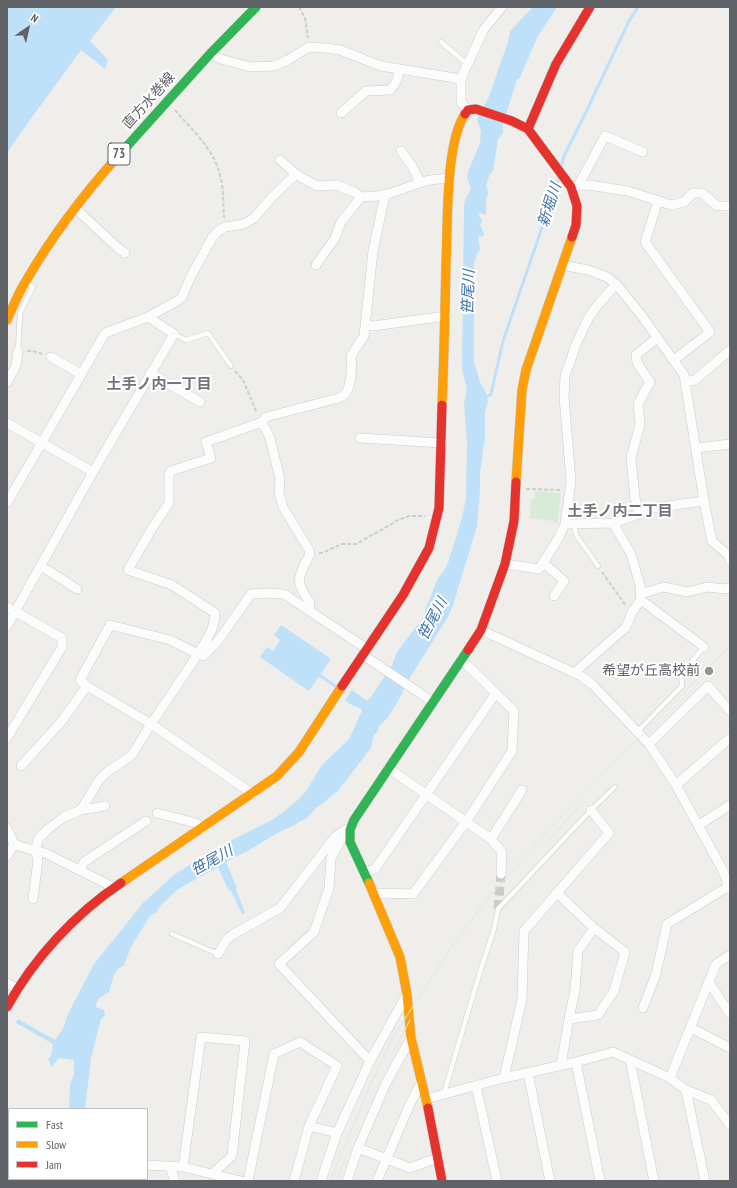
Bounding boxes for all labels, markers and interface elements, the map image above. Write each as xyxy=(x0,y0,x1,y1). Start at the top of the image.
north arrow xyxy=(8,8,48,48)
text: N xyxy=(28,11,41,26)
street label: 直方水巻線 xyxy=(119,69,179,133)
road number: 73 xyxy=(108,143,130,165)
water label: 新堀川 xyxy=(534,181,566,229)
water label: 笹尾川 xyxy=(459,269,479,315)
district label: 土手ノ内一丁目 xyxy=(107,376,211,394)
district label: 土手ノ内二丁目 xyxy=(568,503,672,521)
water label: 笹尾川 xyxy=(414,595,452,643)
place label: 希望が丘高校前 xyxy=(602,663,700,679)
marker: 希望が丘高校前 xyxy=(703,665,715,677)
water label: 笹尾川 xyxy=(188,842,236,880)
legend xyxy=(8,1108,148,1180)
text: Fast xyxy=(46,1117,63,1132)
text: Slow xyxy=(46,1137,66,1152)
text: Jam xyxy=(46,1157,62,1172)

